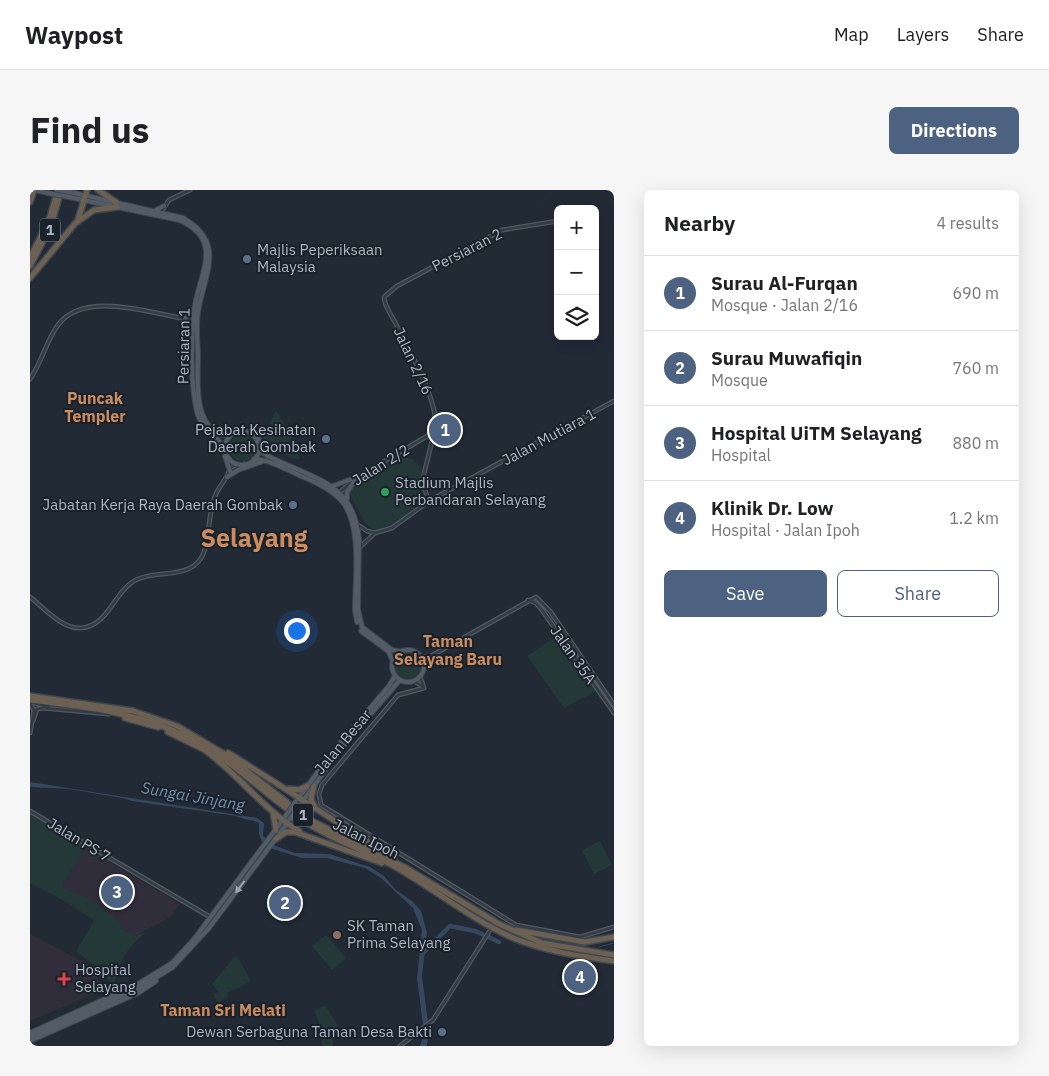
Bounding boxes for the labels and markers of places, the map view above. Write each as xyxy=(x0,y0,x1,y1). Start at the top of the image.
place label: Majlis Peperiksaan Malaysia xyxy=(257,240,382,276)
marker: Majlis Peperiksaan Malaysia xyxy=(241,253,253,265)
pin: 1 xyxy=(429,411,461,449)
place label: Pejabat Kesihatan Daerah Gombak xyxy=(195,420,316,456)
marker: Pejabat Kesihatan Daerah Gombak xyxy=(320,433,332,445)
place label: Stadium Majlis Perbandaran Selayang xyxy=(395,473,546,509)
marker: Stadium Majlis Perbandaran Selayang xyxy=(379,486,391,498)
place label: Jabatan Kerja Raya Daerah Gombak xyxy=(43,495,283,514)
marker: Jabatan Kerja Raya Daerah Gombak xyxy=(287,499,299,511)
pin: 3 xyxy=(101,873,133,911)
pin: 2 xyxy=(269,884,301,922)
place label: SK Taman Prima Selayang xyxy=(347,916,451,952)
marker: SK Taman Prima Selayang xyxy=(331,929,343,941)
pin: 4 xyxy=(564,958,596,996)
place label: Hospital Selayang xyxy=(75,960,136,996)
marker: Hospital Selayang xyxy=(57,972,71,986)
place label: Dewan Serbaguna Taman Desa Bakti xyxy=(186,1022,432,1041)
marker: Dewan Serbaguna Taman Desa Bakti xyxy=(436,1026,448,1038)

